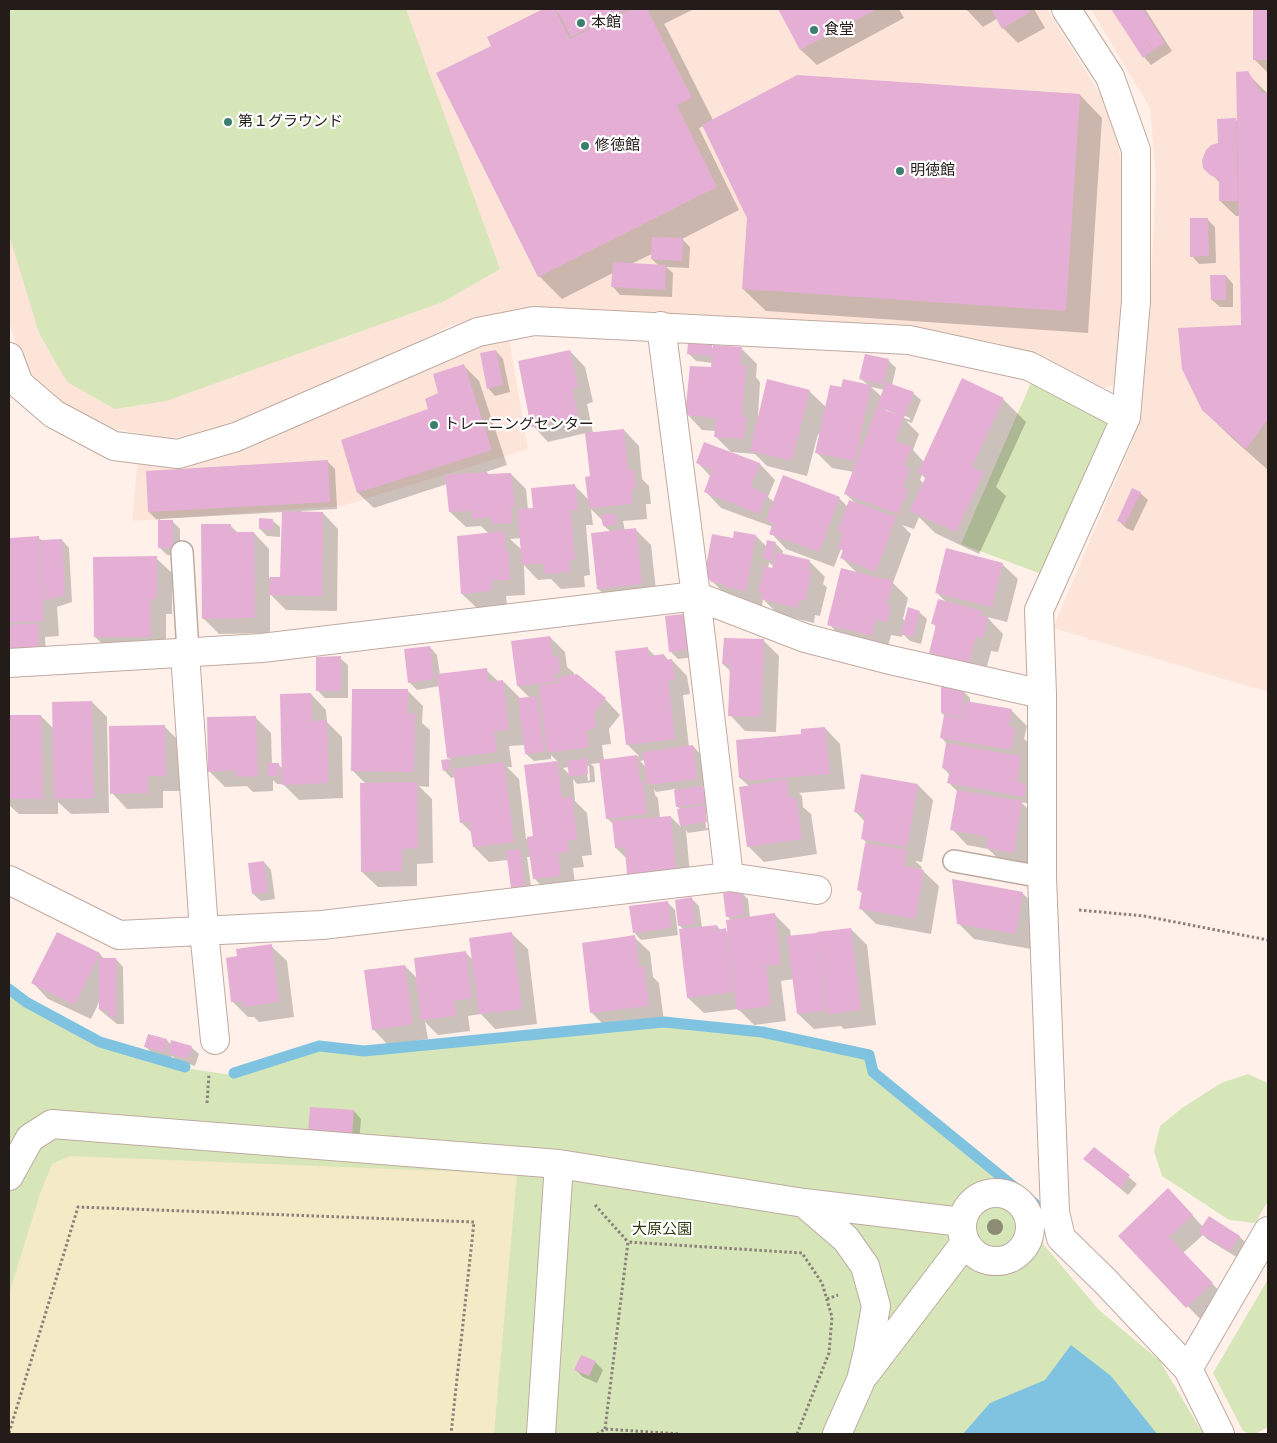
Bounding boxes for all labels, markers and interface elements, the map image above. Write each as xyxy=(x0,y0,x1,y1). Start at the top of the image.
place label: 本館 xyxy=(591,14,621,32)
marker: 本館 xyxy=(575,17,587,29)
place label: 食堂 xyxy=(824,21,854,39)
marker: 食堂 xyxy=(808,24,820,36)
place label: 第１グラウンド xyxy=(238,113,343,131)
marker: 第１グラウンド xyxy=(222,116,234,128)
place label: 修徳館 xyxy=(595,137,640,155)
marker: 修徳館 xyxy=(579,140,591,152)
place label: 明徳館 xyxy=(910,162,955,180)
marker: 明徳館 xyxy=(894,165,906,177)
place label: トレーニングセンター xyxy=(444,416,594,434)
marker: トレーニングセンター xyxy=(428,419,440,431)
park label: 大原公園 xyxy=(632,1221,692,1239)

